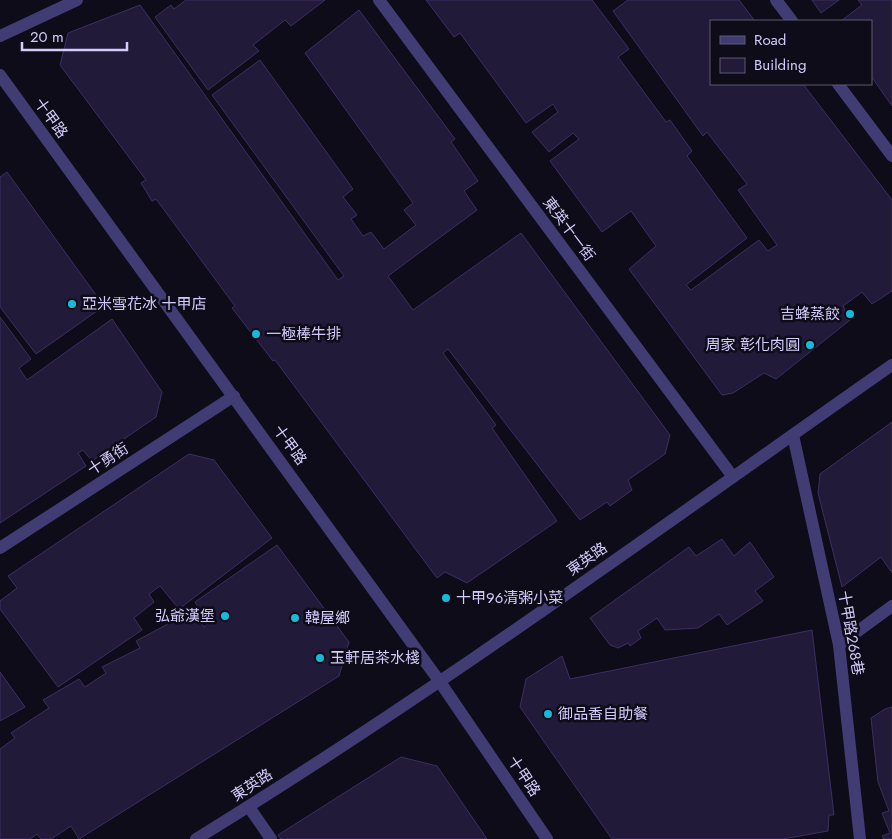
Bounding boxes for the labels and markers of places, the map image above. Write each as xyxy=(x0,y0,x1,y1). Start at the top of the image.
place label: 亞米雪花冰 十甲店 xyxy=(82,293,207,315)
marker: 亞米雪花冰 十甲店 xyxy=(66,298,78,310)
place label: 吉蜂蒸餃 xyxy=(780,303,840,325)
marker: 吉蜂蒸餃 xyxy=(844,308,856,320)
place label: 一極棒牛排 xyxy=(266,323,341,345)
marker: 一極棒牛排 xyxy=(250,328,262,340)
place label: 周家 彰化肉圓 xyxy=(705,334,800,356)
marker: 周家 彰化肉圓 xyxy=(804,339,816,351)
place label: 十甲96清粥小菜 xyxy=(456,587,563,609)
marker: 十甲96清粥小菜 xyxy=(440,592,452,604)
place label: 弘爺漢堡 xyxy=(155,605,215,627)
place label: 韓屋鄉 xyxy=(305,607,350,629)
marker: 弘爺漢堡 xyxy=(219,610,231,622)
marker: 韓屋鄉 xyxy=(289,612,301,624)
place label: 玉軒居茶水棧 xyxy=(330,647,420,669)
marker: 玉軒居茶水棧 xyxy=(314,652,326,664)
place label: 御品香自助餐 xyxy=(558,703,648,725)
marker: 御品香自助餐 xyxy=(542,708,554,720)

